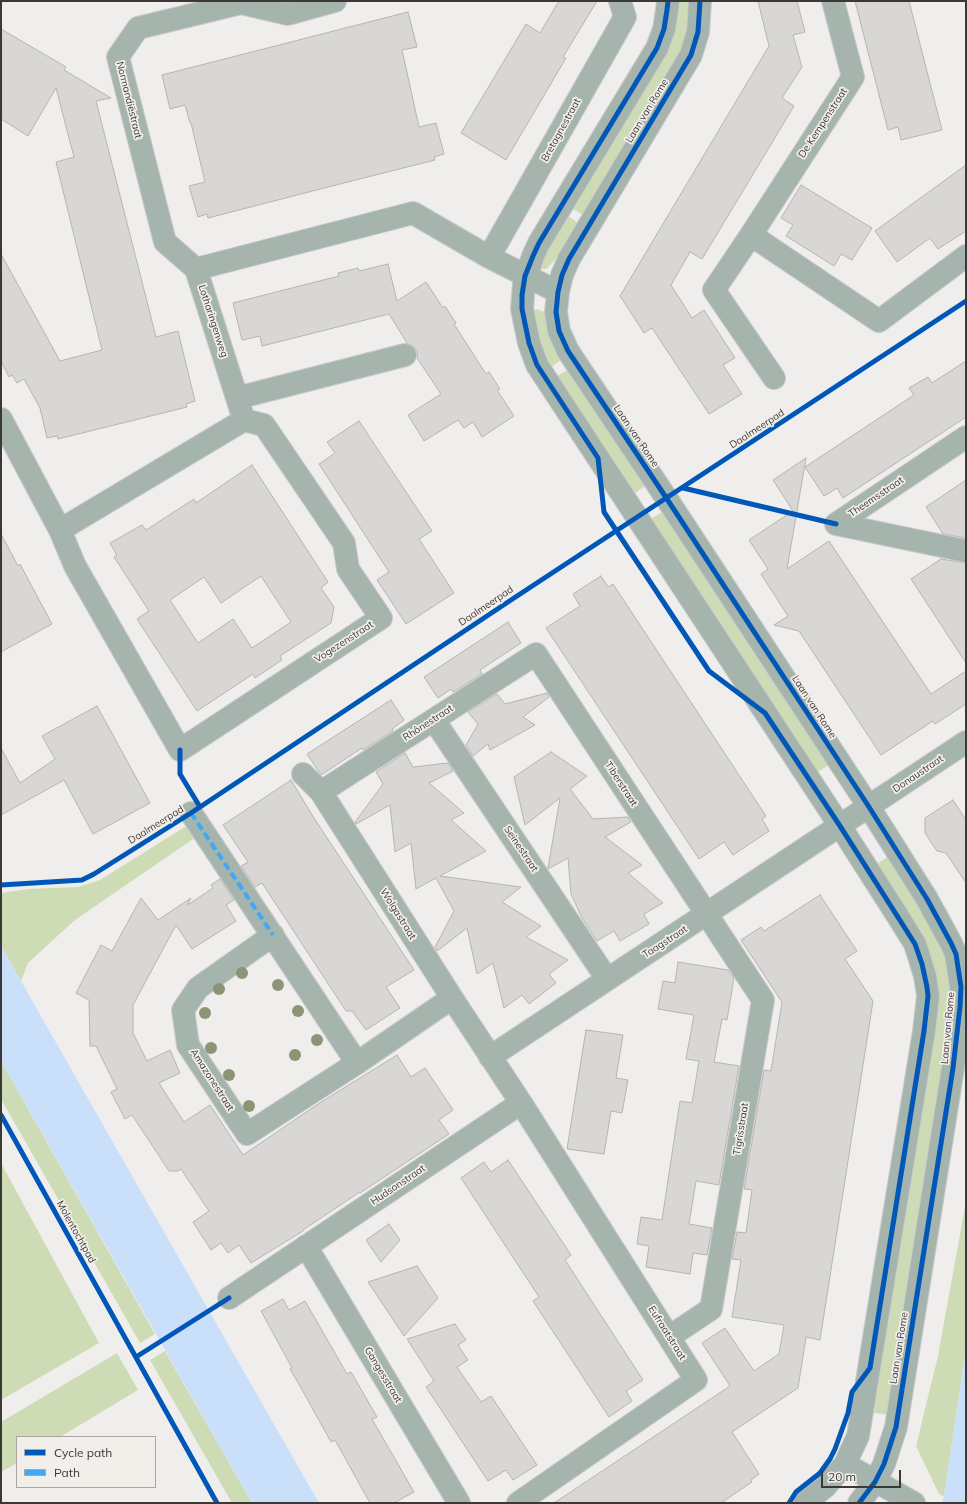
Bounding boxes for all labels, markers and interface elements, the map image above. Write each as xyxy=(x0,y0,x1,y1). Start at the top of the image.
street label: Normandiëstraat xyxy=(114,60,144,140)
street label: Laan van Rome xyxy=(623,77,671,145)
street label: De Kempenstraat xyxy=(796,86,850,160)
street label: Bretagnestraat xyxy=(539,96,583,164)
street label: Lotharingenweg xyxy=(196,283,230,359)
street label: Laan van Rome xyxy=(611,403,661,469)
street label: Daalmeerpad xyxy=(727,407,787,451)
street label: Theemsstraat xyxy=(846,474,906,520)
street label: Daalmeerpad xyxy=(456,583,516,629)
street label: Vogezenstraat xyxy=(312,619,376,665)
street label: Laan van Rome xyxy=(789,673,839,741)
street label: Rhônestraat xyxy=(401,702,455,744)
street label: Donaustraat xyxy=(890,753,946,795)
street label: Tiberstraat xyxy=(602,759,640,809)
street label: Daalmeerpad xyxy=(126,803,186,847)
street label: Seinestraat xyxy=(501,824,541,874)
street label: Wolgastraat xyxy=(378,886,418,942)
street label: Taagstraat xyxy=(640,923,690,961)
street label: Laan van Rome xyxy=(939,991,957,1065)
street label: Amazonestraat xyxy=(187,1047,237,1113)
street label: Tigrisstraat xyxy=(731,1102,751,1156)
street label: Hudsonstraat xyxy=(368,1162,428,1208)
street label: Molentochtpad xyxy=(54,1199,98,1265)
street label: Eufraatstraat xyxy=(646,1304,688,1362)
street label: Laan van Rome xyxy=(887,1311,911,1385)
street label: Gangesstraat xyxy=(362,1345,404,1405)
legend xyxy=(16,1436,156,1488)
text: Cycle path xyxy=(54,1445,112,1460)
scale bar xyxy=(823,1462,903,1488)
text: Path xyxy=(54,1465,80,1480)
text: 20 m xyxy=(828,1469,856,1484)

